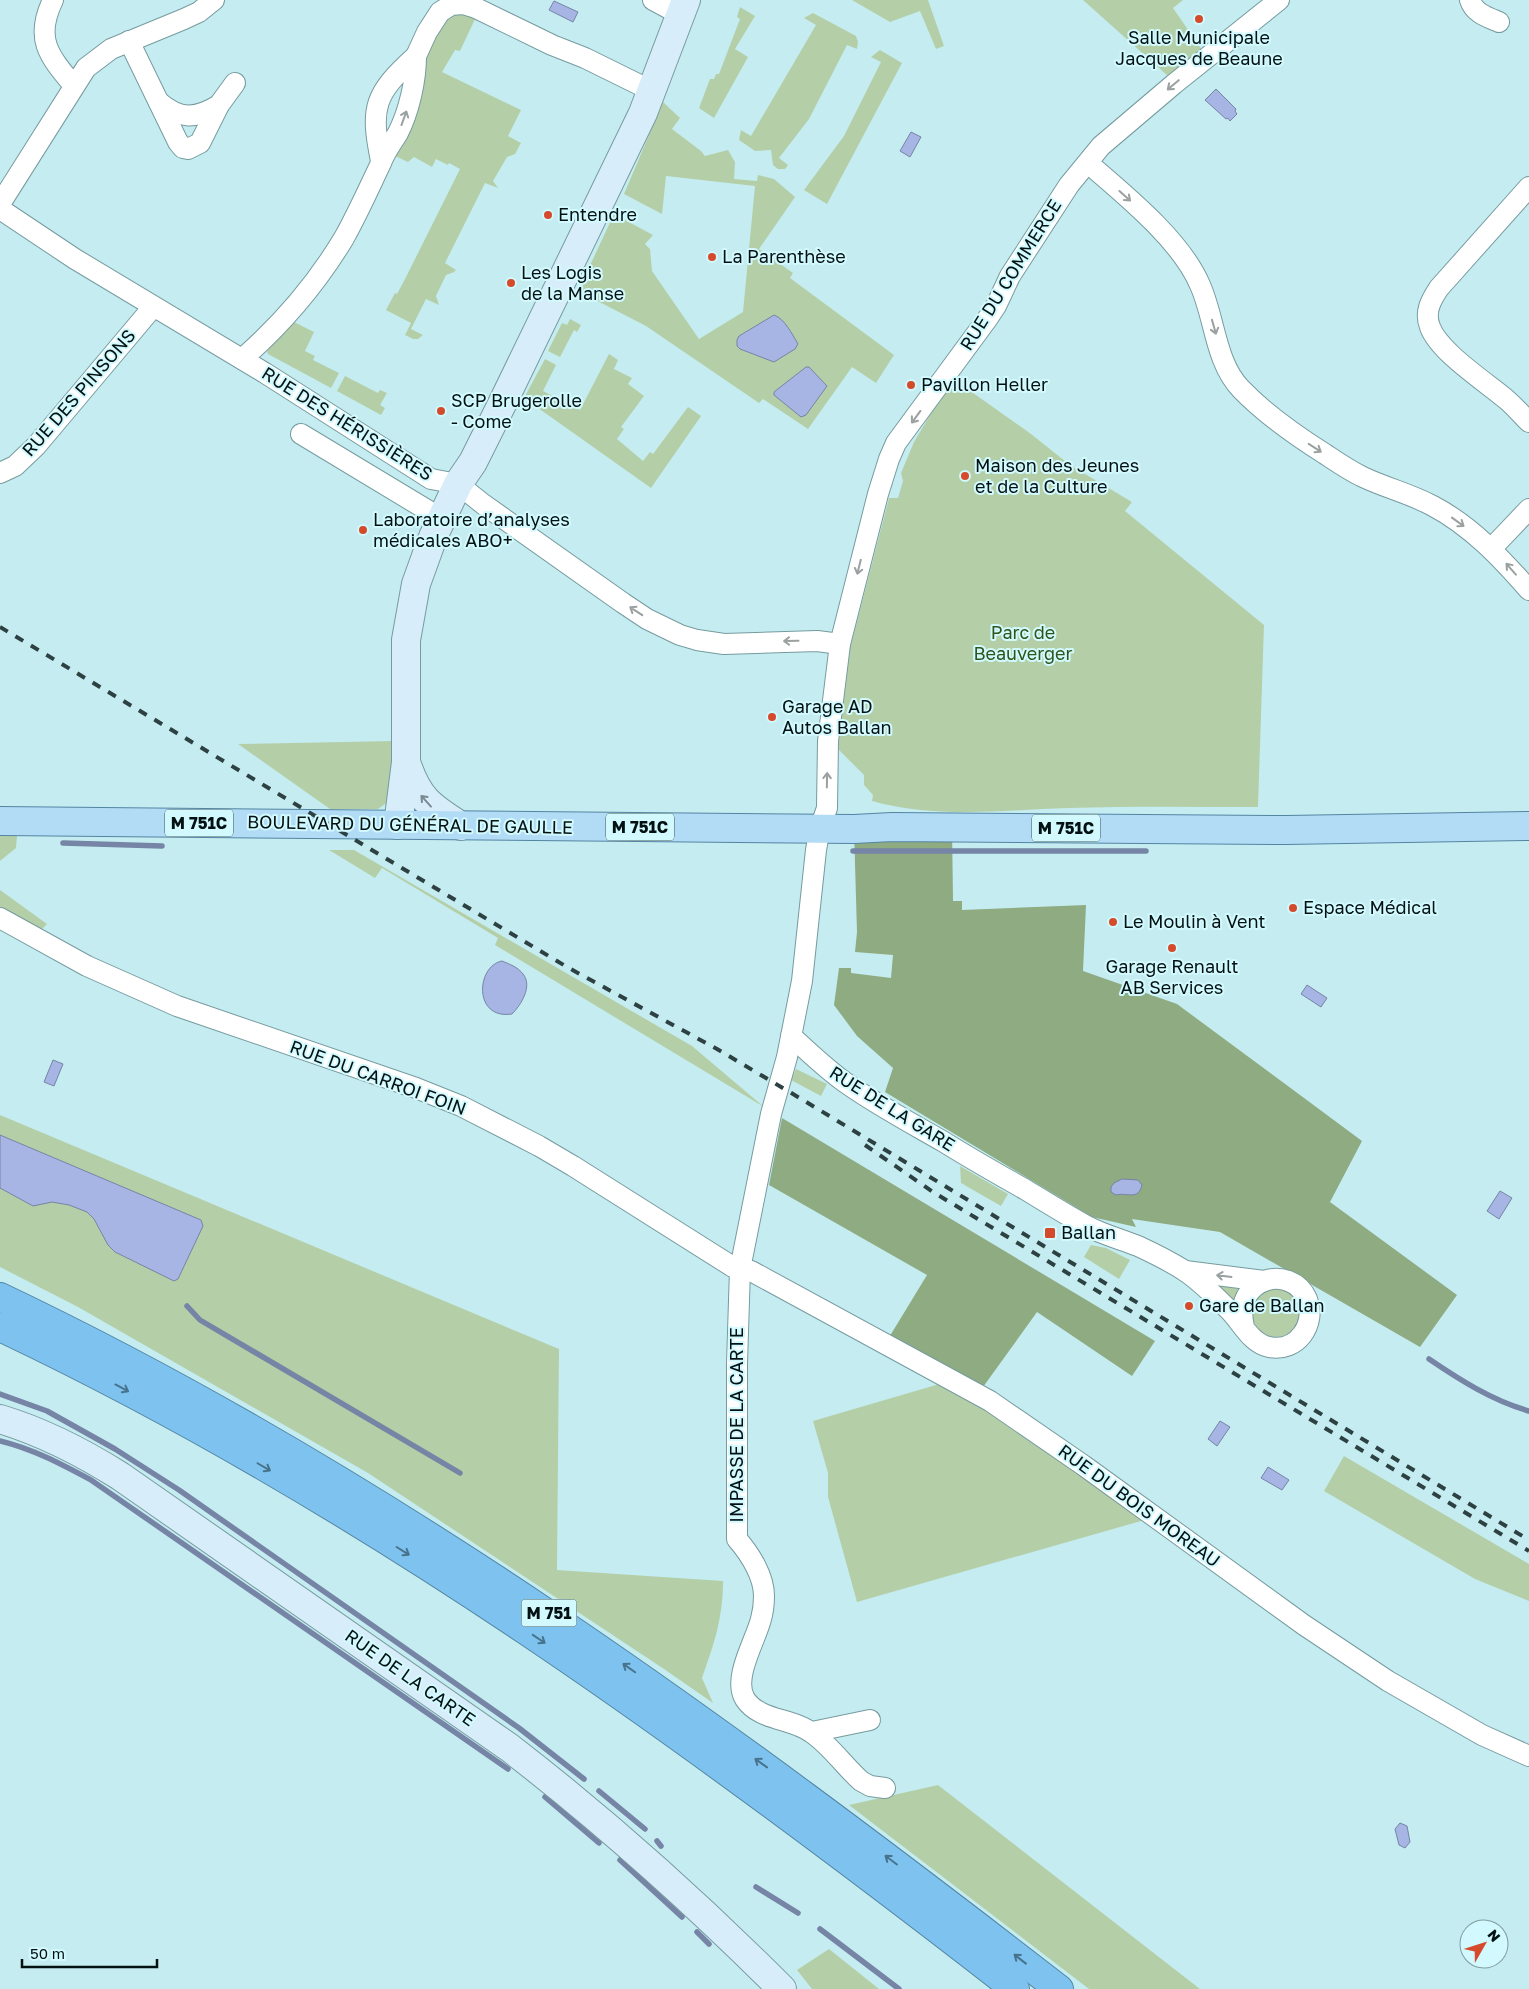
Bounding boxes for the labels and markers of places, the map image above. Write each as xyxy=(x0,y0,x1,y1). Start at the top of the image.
marker: Salle Municipale Jacques de Beaune xyxy=(1193,13,1205,25)
place label: Salle Municipale Jacques de Beaune xyxy=(1115,26,1283,69)
place label: Entendre xyxy=(558,203,637,225)
marker: Entendre xyxy=(542,209,554,221)
place label: La Parenthèse xyxy=(722,245,846,267)
marker: La Parenthèse xyxy=(706,251,718,263)
place label: Les Logis de la Manse xyxy=(521,261,624,304)
marker: Les Logis de la Manse xyxy=(505,277,517,289)
place label: Pavillon Heller xyxy=(921,373,1048,395)
marker: Pavillon Heller xyxy=(905,379,917,391)
place label: SCP Brugerolle - Come xyxy=(451,389,582,432)
marker: SCP Brugerolle - Come xyxy=(435,405,447,417)
place label: Maison des Jeunes et de la Culture xyxy=(975,454,1139,497)
marker: Maison des Jeunes et de la Culture xyxy=(959,470,971,482)
place label: Laboratoire d’analyses médicales ABO+ xyxy=(373,508,570,551)
marker: Laboratoire d’analyses médicales ABO+ xyxy=(357,524,369,536)
place label: Garage AD Autos Ballan xyxy=(782,695,892,738)
marker: Garage AD Autos Ballan xyxy=(766,711,778,723)
place label: Espace Médical xyxy=(1303,896,1437,918)
marker: Espace Médical xyxy=(1287,902,1299,914)
place label: Le Moulin à Vent xyxy=(1123,910,1266,932)
marker: Le Moulin à Vent xyxy=(1107,916,1119,928)
marker: Garage Renault AB Services xyxy=(1166,942,1178,954)
place label: Garage Renault AB Services xyxy=(1105,955,1239,998)
place label: Ballan xyxy=(1061,1221,1116,1243)
marker: Ballan xyxy=(1043,1226,1057,1240)
place label: Gare de Ballan xyxy=(1199,1294,1325,1316)
marker: Gare de Ballan xyxy=(1183,1300,1195,1312)

